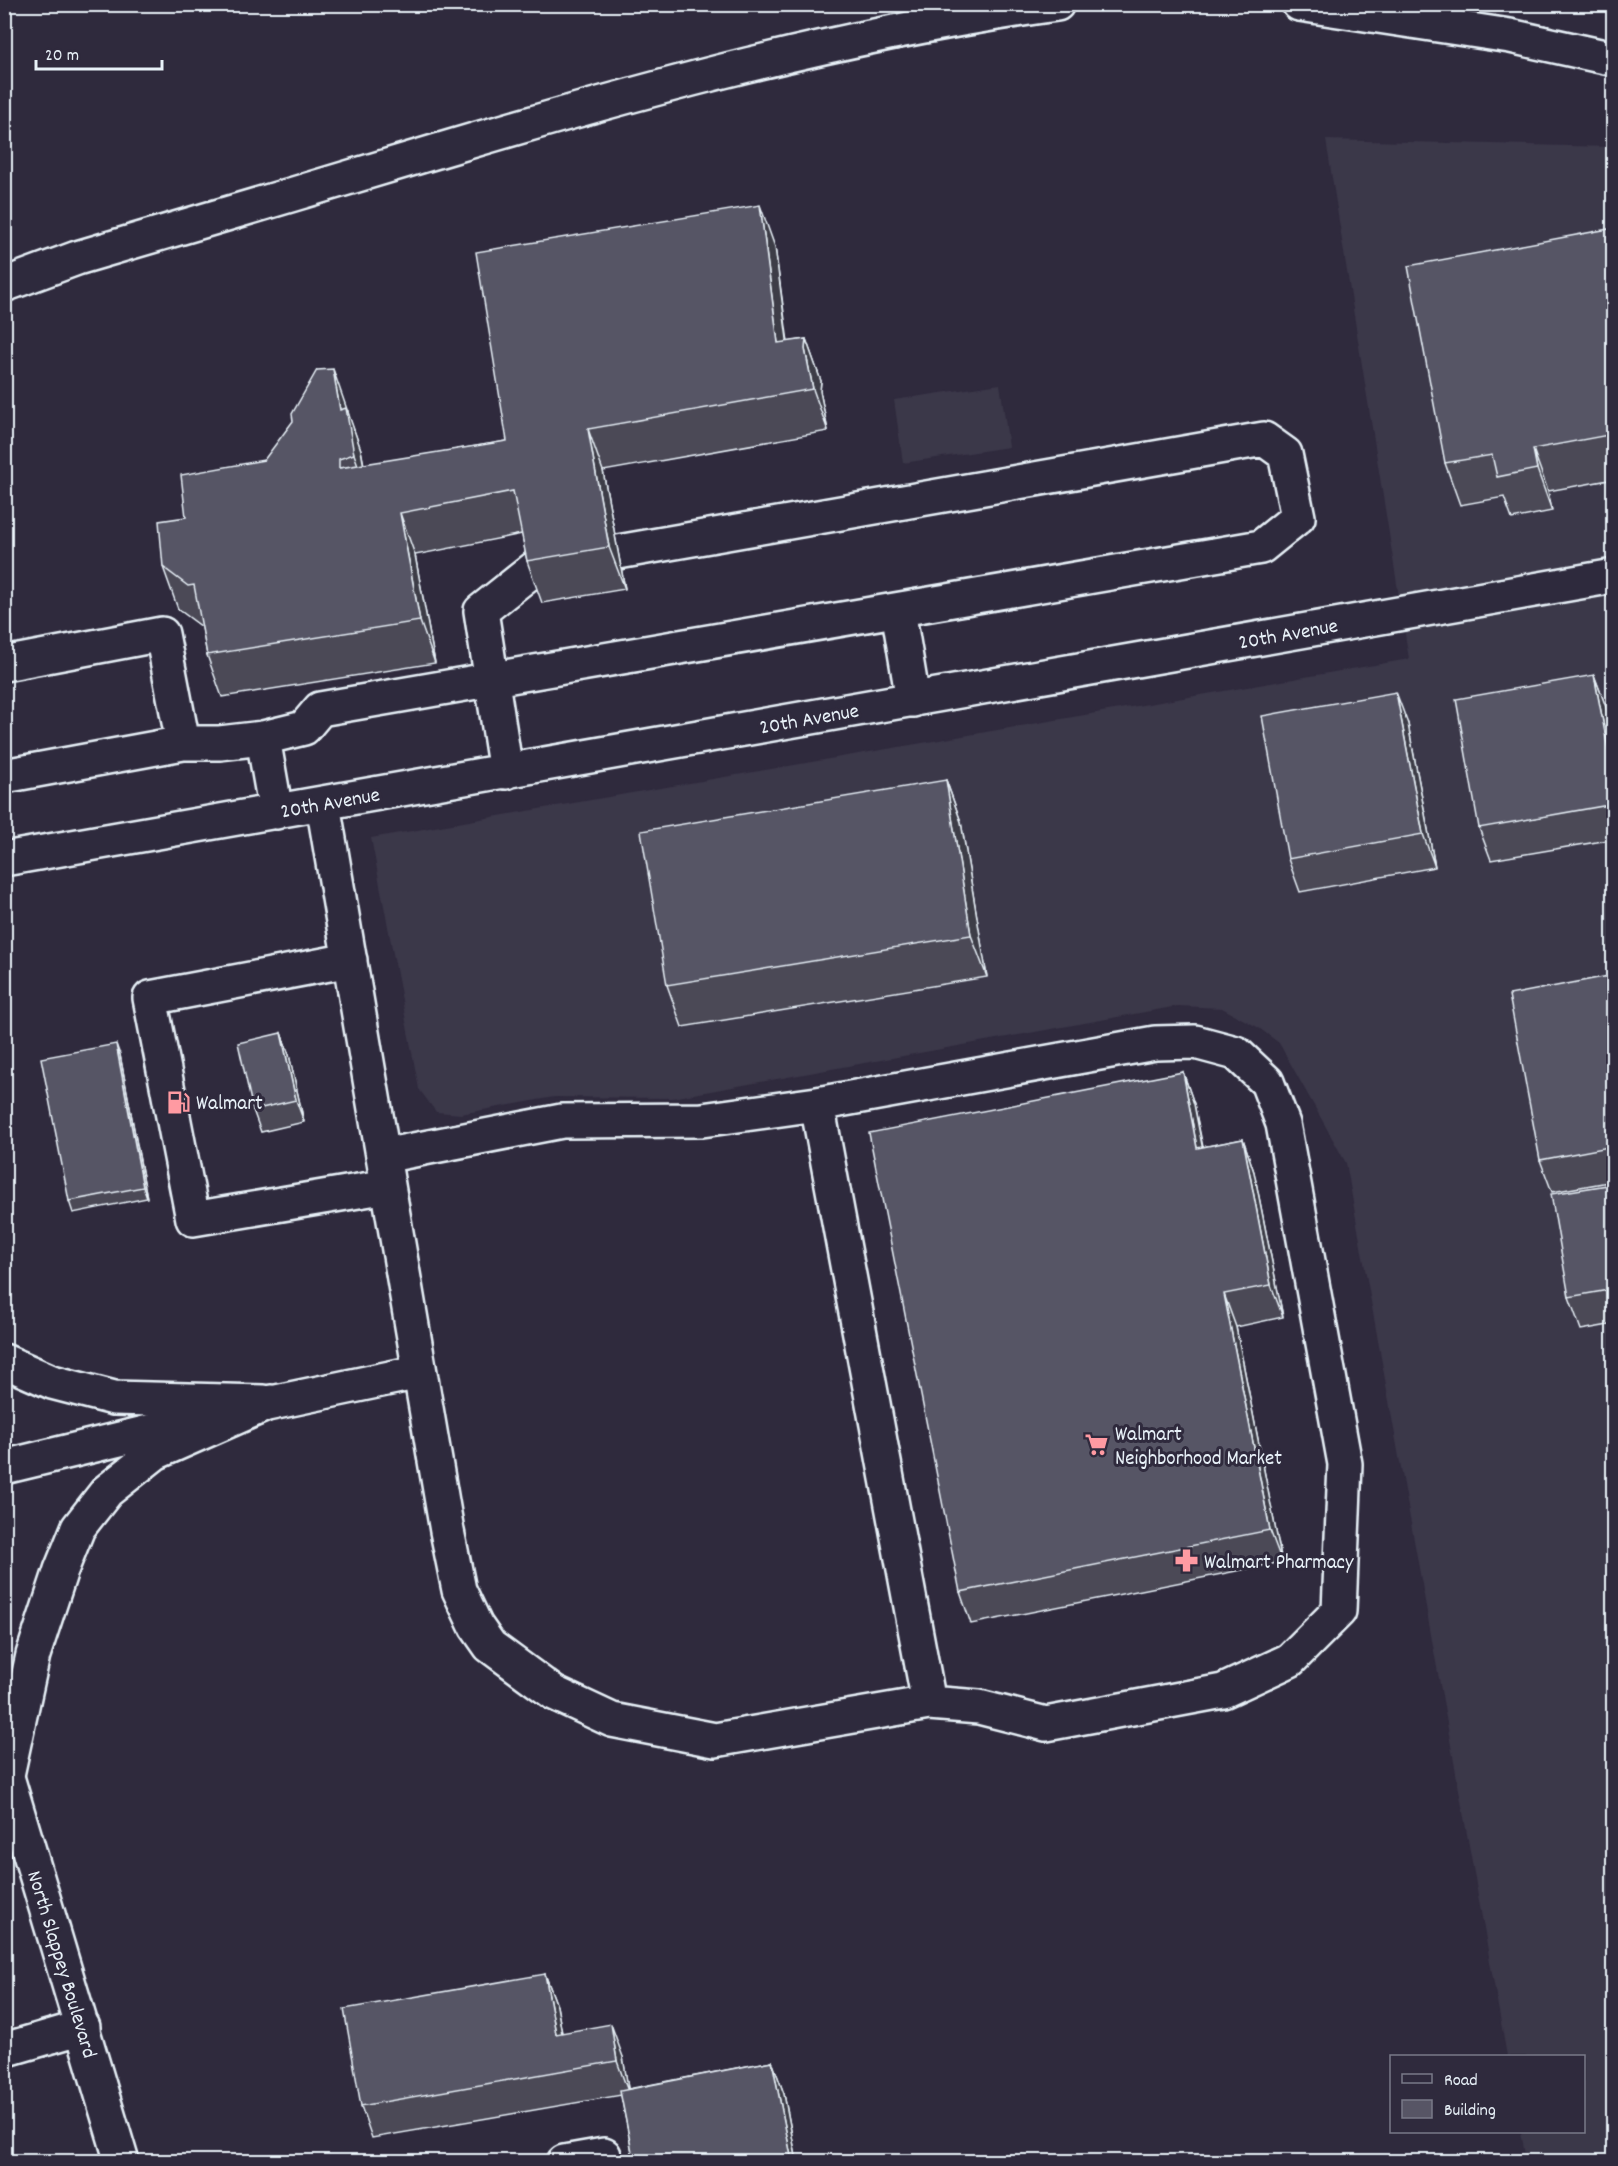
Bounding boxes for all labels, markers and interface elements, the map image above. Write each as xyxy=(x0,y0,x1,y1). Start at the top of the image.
scale bar xyxy=(36,33,162,71)
text: 20 m xyxy=(45,44,79,69)
street label: 20th Avenue xyxy=(1237,612,1340,659)
street label: 20th Avenue xyxy=(758,697,861,744)
street label: 20th Avenue xyxy=(279,781,382,828)
fuel station icon: Walmart xyxy=(165,1089,191,1115)
place label: Walmart xyxy=(196,1090,263,1120)
place label: Walmart Neighborhood Market xyxy=(1115,1421,1282,1475)
supermarket icon: Walmart Neighborhood Market xyxy=(1084,1432,1110,1458)
pharmacy icon: Walmart Pharmacy xyxy=(1173,1548,1199,1574)
place label: Walmart Pharmacy xyxy=(1204,1549,1354,1579)
street label: North Slappey Boulevard xyxy=(17,1867,103,2062)
legend xyxy=(1390,2055,1585,2133)
text: Road xyxy=(1444,2069,1478,2094)
text: Building xyxy=(1444,2099,1496,2124)

